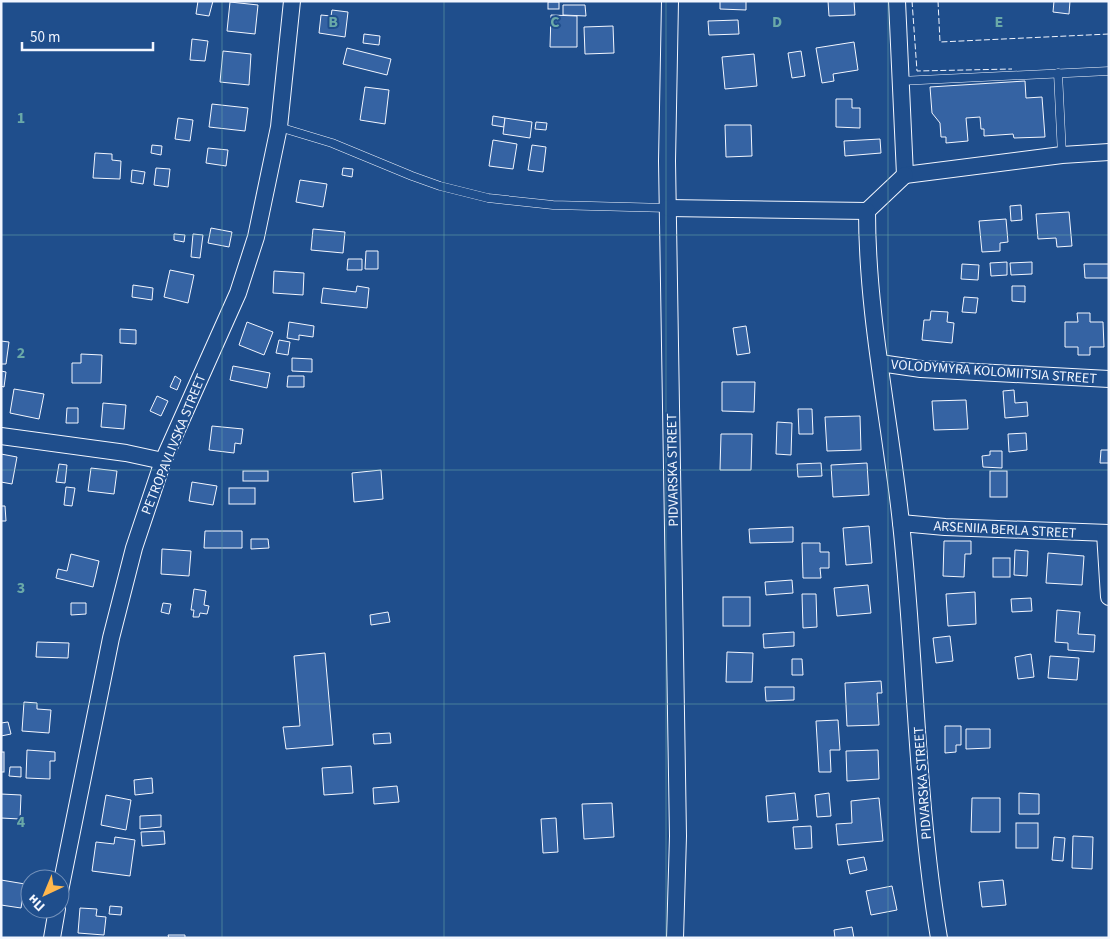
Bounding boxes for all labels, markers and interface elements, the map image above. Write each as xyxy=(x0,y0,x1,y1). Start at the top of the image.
text: B xyxy=(328,11,338,33)
text: C xyxy=(550,11,560,33)
text: D xyxy=(772,11,782,33)
text: E xyxy=(995,11,1003,33)
scale bar xyxy=(22,20,154,52)
text: 50 m xyxy=(30,27,60,48)
text: 1 xyxy=(17,107,25,129)
text: 2 xyxy=(17,342,25,364)
street label: VOLODYMYRA KOLOMIITSIA STREET xyxy=(890,355,1098,389)
street label: PETROPAVLIVSKA STREET xyxy=(137,370,212,518)
street label: PIDVARSKA STREET xyxy=(662,413,684,527)
street label: ARSENIIA BERLA STREET xyxy=(933,516,1077,544)
text: 3 xyxy=(17,577,25,599)
street label: PIDVARSKA STREET xyxy=(909,725,937,840)
text: 4 xyxy=(17,811,26,833)
north arrow xyxy=(20,869,70,919)
text: Пн xyxy=(23,889,50,916)

